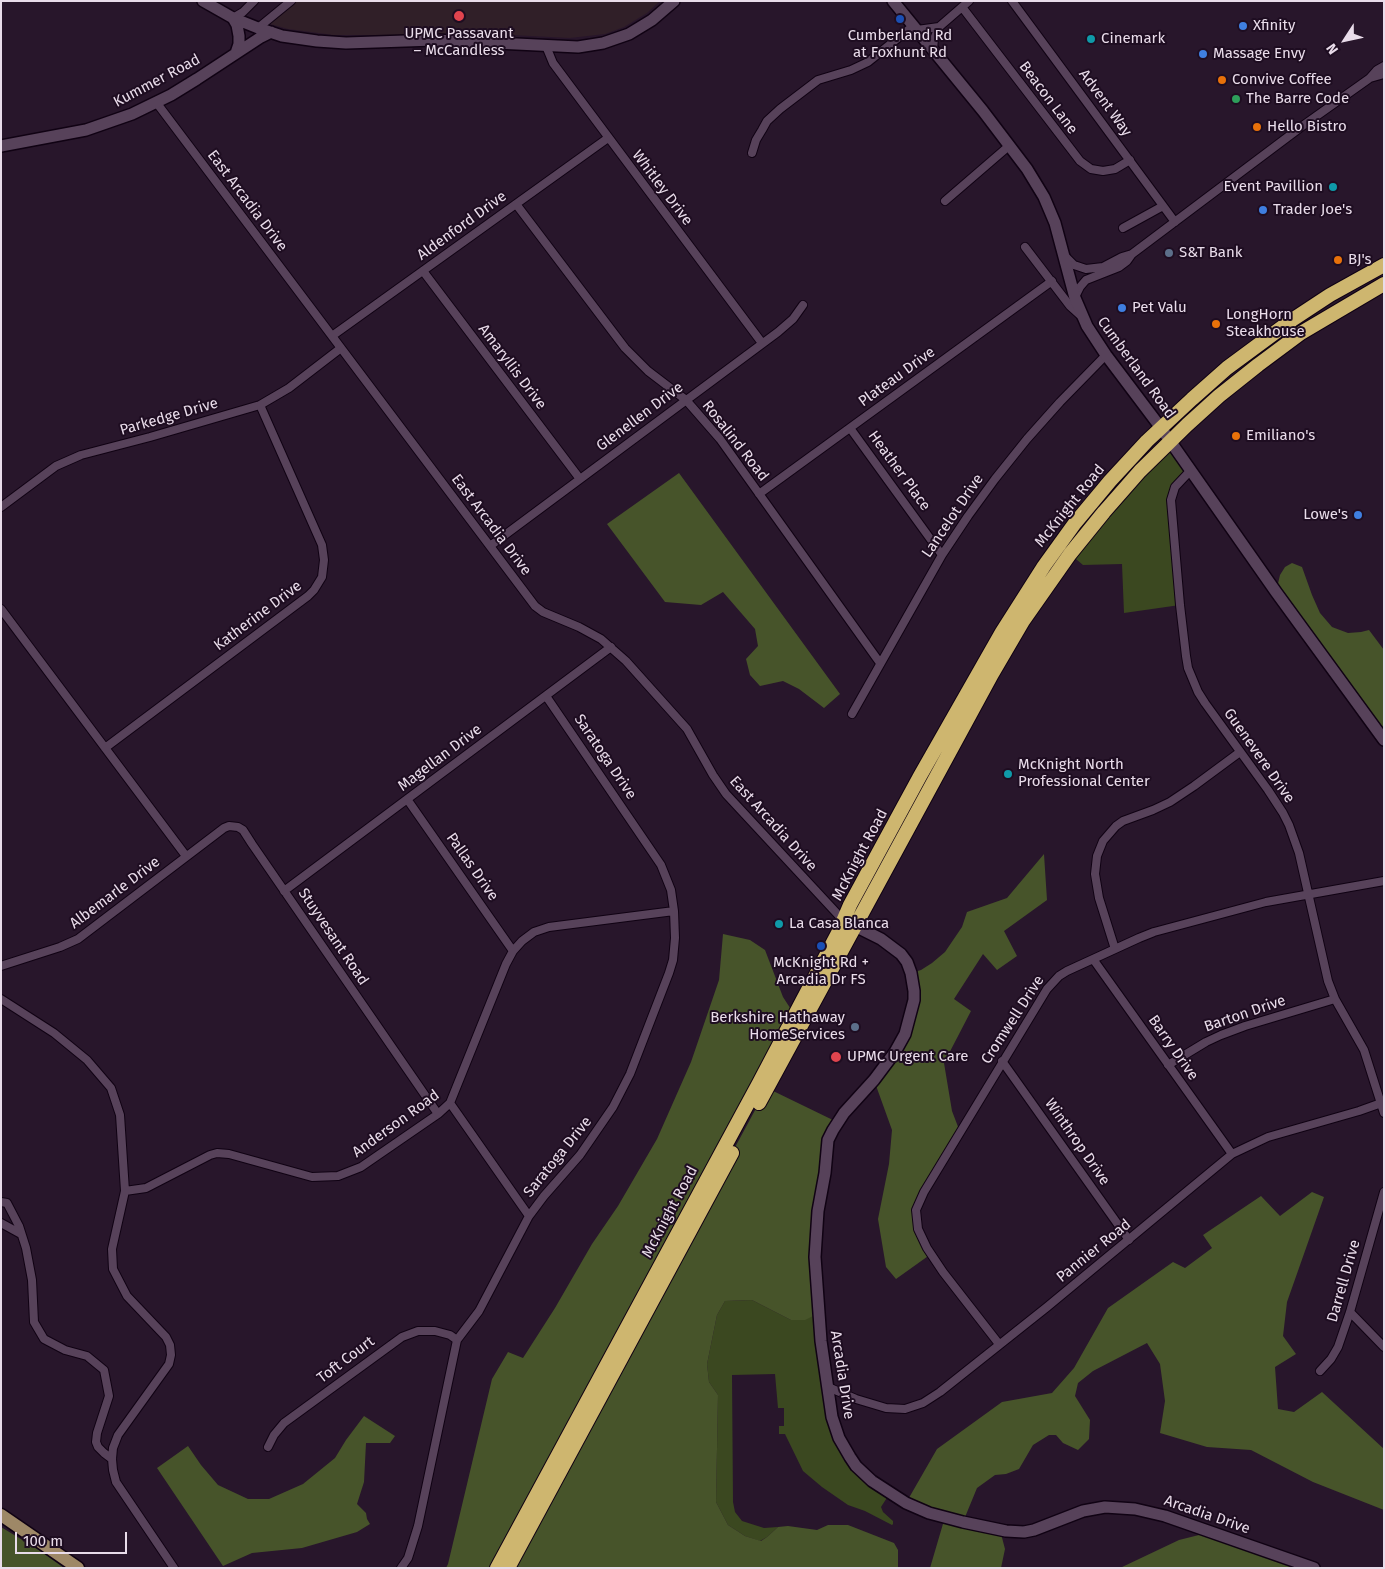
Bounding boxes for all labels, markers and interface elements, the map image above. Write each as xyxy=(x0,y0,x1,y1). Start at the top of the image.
marker: UPMC Passavant – McCandless xyxy=(452,9,466,23)
marker: Cumberland Rd at Foxhunt Rd xyxy=(894,13,906,25)
north arrow xyxy=(1320,15,1370,65)
place label: Xfinity xyxy=(1253,17,1295,35)
marker: Xfinity xyxy=(1237,20,1249,32)
place label: UPMC Passavant – McCandless xyxy=(404,25,514,60)
place label: Cumberland Rd at Foxhunt Rd xyxy=(848,27,952,62)
place label: Cinemark xyxy=(1101,30,1165,48)
marker: Cinemark xyxy=(1085,33,1097,45)
text: N xyxy=(1323,40,1342,58)
place label: Massage Envy xyxy=(1213,45,1305,63)
marker: Massage Envy xyxy=(1197,48,1209,60)
street label: Kummer Road xyxy=(111,51,203,111)
street label: Beacon Lane xyxy=(1015,58,1081,138)
street label: Advent Way xyxy=(1075,66,1135,140)
place label: Convive Coffee xyxy=(1232,71,1332,89)
marker: Convive Coffee xyxy=(1216,74,1228,86)
place label: The Barre Code xyxy=(1246,90,1349,108)
marker: The Barre Code xyxy=(1230,93,1242,105)
place label: Hello Bistro xyxy=(1267,118,1347,136)
marker: Hello Bistro xyxy=(1251,121,1263,133)
street label: East Arcadia Drive xyxy=(203,147,291,255)
street label: Whitley Drive xyxy=(628,147,696,229)
place label: Event Pavillion xyxy=(1224,178,1323,196)
marker: Event Pavillion xyxy=(1327,181,1339,193)
street label: Aldenford Drive xyxy=(414,188,510,264)
place label: Trader Joe's xyxy=(1273,201,1352,219)
marker: Trader Joe's xyxy=(1257,204,1269,216)
place label: S&T Bank xyxy=(1179,244,1242,262)
marker: S&T Bank xyxy=(1163,247,1175,259)
place label: BJ's xyxy=(1348,251,1372,269)
marker: BJ's xyxy=(1332,254,1344,266)
place label: Pet Valu xyxy=(1132,299,1187,317)
marker: Pet Valu xyxy=(1116,302,1128,314)
place label: LongHorn Steakhouse xyxy=(1226,306,1305,341)
street label: Cumberland Road xyxy=(1093,314,1179,422)
marker: LongHorn Steakhouse xyxy=(1210,318,1222,330)
street label: Amaryllis Drive xyxy=(474,321,550,413)
street label: Plateau Drive xyxy=(855,343,939,411)
street label: Glenellen Drive xyxy=(593,379,687,455)
street label: Parkedge Drive xyxy=(118,394,220,440)
street label: Rosalind Road xyxy=(698,397,772,485)
street label: Heather Place xyxy=(864,427,934,515)
place label: Emiliano's xyxy=(1246,427,1315,445)
marker: Emiliano's xyxy=(1230,430,1242,442)
street label: McKnight Road xyxy=(1031,461,1109,551)
street label: East Arcadia Drive xyxy=(447,471,535,579)
street label: Lancelot Drive xyxy=(918,471,988,561)
place label: Lowe's xyxy=(1303,506,1348,524)
marker: Lowe's xyxy=(1352,509,1364,521)
street label: Katherine Drive xyxy=(210,577,306,655)
street label: Guenevere Drive xyxy=(1220,705,1298,807)
street label: Saratoga Drive xyxy=(570,711,640,803)
street label: Magellan Drive xyxy=(395,721,485,795)
place label: McKnight North Professional Center xyxy=(1018,756,1150,791)
marker: McKnight North Professional Center xyxy=(1002,768,1014,780)
street label: East Arcadia Drive xyxy=(726,773,820,875)
street label: McKnight Road xyxy=(828,806,892,904)
street label: Pallas Drive xyxy=(442,830,502,904)
street label: Albemarle Drive xyxy=(66,853,164,933)
street label: Stuyvesant Road xyxy=(294,885,372,989)
place label: La Casa Blanca xyxy=(789,915,889,933)
marker: La Casa Blanca xyxy=(773,918,785,930)
marker: McKnight Rd + Arcadia Dr FS xyxy=(815,940,827,952)
place label: McKnight Rd + Arcadia Dr FS xyxy=(773,954,869,989)
street label: Cromwell Drive xyxy=(978,972,1048,1068)
street label: Barton Drive xyxy=(1202,992,1288,1036)
place label: Berkshire Hathaway HomeServices xyxy=(710,1009,845,1044)
street label: Barry Drive xyxy=(1144,1012,1202,1084)
marker: Berkshire Hathaway HomeServices xyxy=(849,1021,861,1033)
place label: UPMC Urgent Care xyxy=(847,1048,968,1066)
marker: UPMC Urgent Care xyxy=(829,1050,843,1064)
street label: Anderson Road xyxy=(349,1086,443,1162)
street label: Winthrop Drive xyxy=(1040,1095,1114,1189)
street label: Saratoga Drive xyxy=(520,1113,596,1201)
street label: McKnight Road xyxy=(638,1163,702,1261)
street label: Pannier Road xyxy=(1053,1216,1135,1286)
street label: Darrell Drive xyxy=(1324,1238,1364,1324)
street label: Arcadia Drive xyxy=(826,1329,858,1421)
street label: Toft Court xyxy=(314,1333,378,1387)
street label: Arcadia Drive xyxy=(1162,1492,1252,1538)
scale bar xyxy=(18,1522,130,1554)
text: 100 m xyxy=(23,1532,63,1550)

